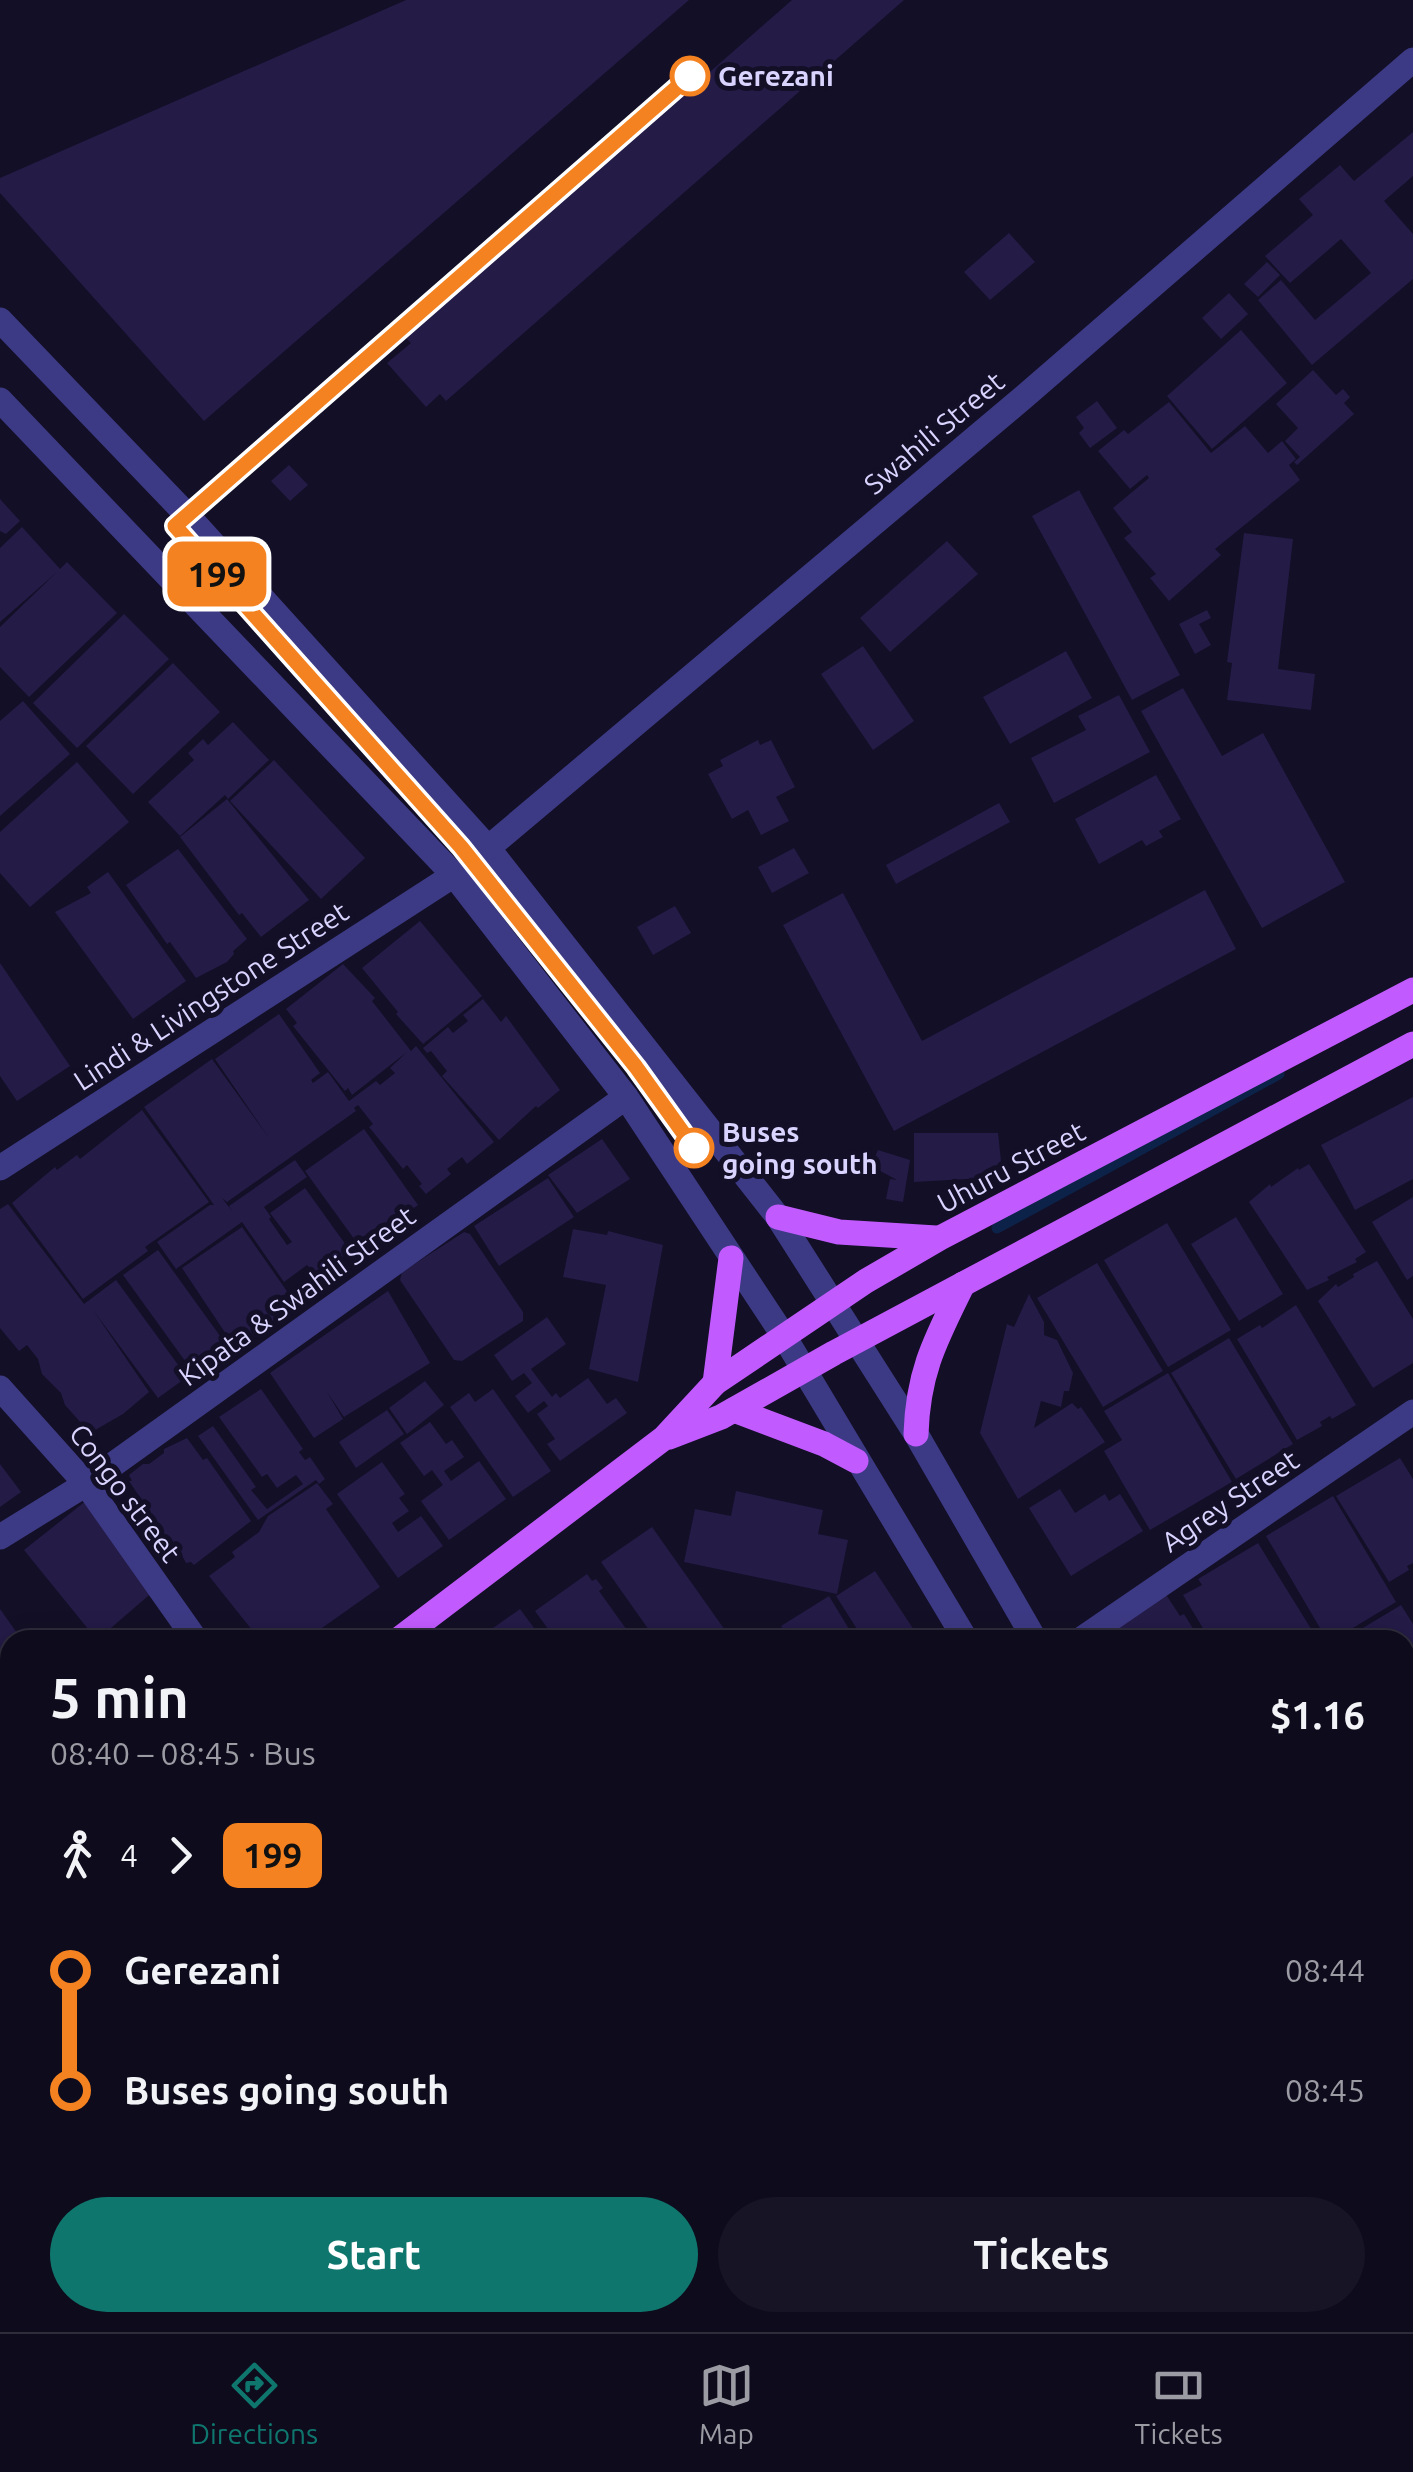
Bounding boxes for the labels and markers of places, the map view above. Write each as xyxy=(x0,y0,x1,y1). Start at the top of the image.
marker: Gerezani xyxy=(671,57,709,95)
place label: Gerezani xyxy=(718,60,834,91)
place label: Buses going south xyxy=(722,1116,878,1179)
marker: Buses going south xyxy=(675,1129,713,1167)

